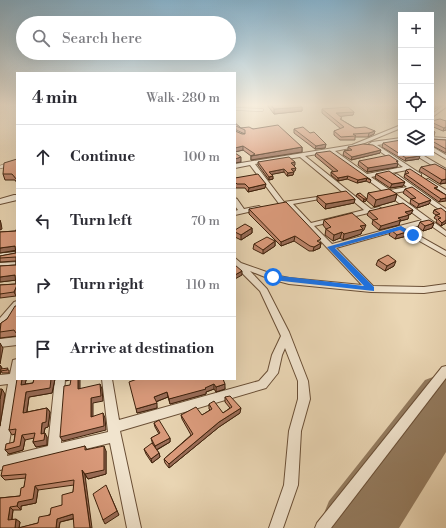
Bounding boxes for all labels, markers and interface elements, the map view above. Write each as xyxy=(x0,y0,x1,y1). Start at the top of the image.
map controls xyxy=(398,12,434,156)
button: + xyxy=(398,12,434,48)
search box xyxy=(16,16,236,60)
icon: search xyxy=(30,27,52,49)
text: Search here xyxy=(62,29,142,48)
button: − xyxy=(398,48,434,84)
button: locate xyxy=(398,84,434,120)
text: 4 min xyxy=(32,87,77,109)
text: Walk · 280 m xyxy=(146,90,220,106)
button: layers xyxy=(398,120,434,156)
icon: ahead xyxy=(32,146,54,168)
text: Continue xyxy=(70,147,135,166)
text: 100 m xyxy=(184,149,220,165)
icon: left xyxy=(32,210,54,232)
text: Turn left xyxy=(70,211,132,230)
text: 70 m xyxy=(191,213,220,229)
route end xyxy=(404,226,422,244)
route start xyxy=(264,268,282,286)
icon: right xyxy=(32,274,54,296)
text: Turn right xyxy=(70,275,144,294)
text: 110 m xyxy=(186,277,220,293)
icon: arrive xyxy=(32,338,54,360)
text: Arrive at destination xyxy=(70,339,214,358)

